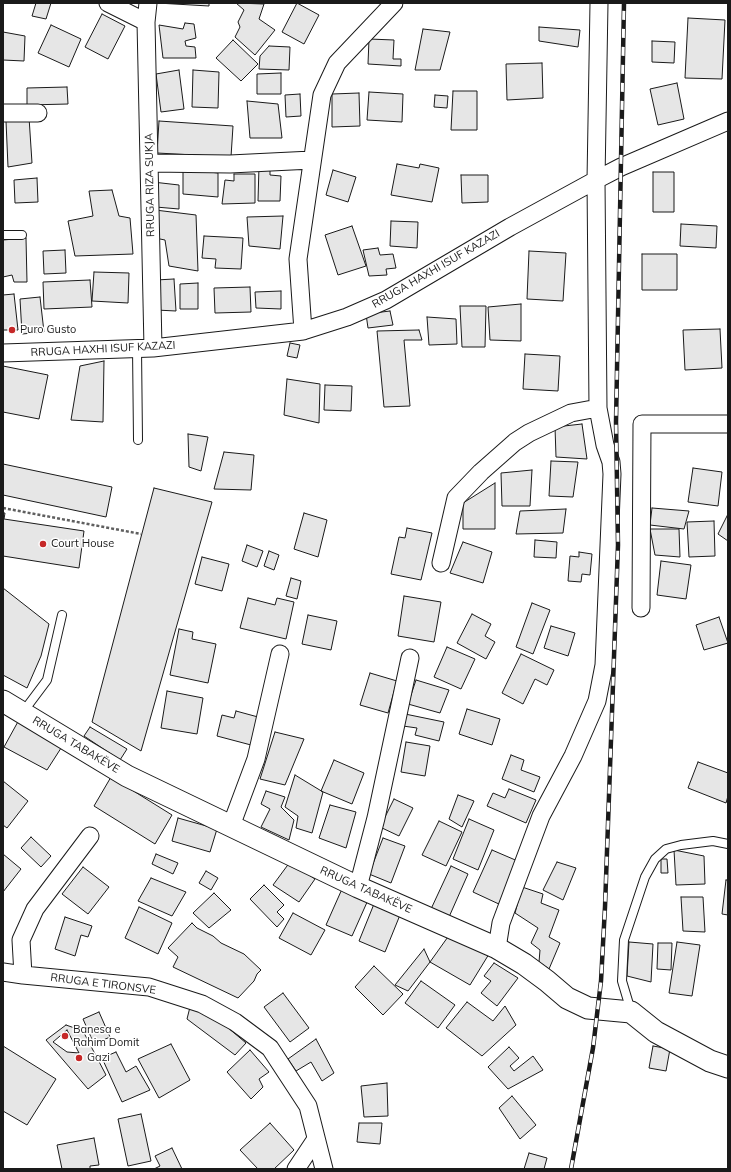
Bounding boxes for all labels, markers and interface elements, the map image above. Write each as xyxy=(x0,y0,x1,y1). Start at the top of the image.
street label: RRUGA RIZA SUKJA xyxy=(142,133,158,237)
street label: RRUGA HAXHI ISUF KAZAZI xyxy=(370,227,502,311)
place label: Puro Gusto xyxy=(20,323,76,337)
marker: Puro Gusto xyxy=(7,325,17,335)
street label: RRUGA HAXHI ISUF KAZAZI xyxy=(30,339,176,359)
place label: Court House xyxy=(51,537,114,551)
marker: Court House xyxy=(38,539,48,549)
street label: RRUGA TABAKËVE xyxy=(30,714,122,776)
street label: RRUGA TABAKËVE xyxy=(318,864,414,916)
street label: RRUGA E TIRONSVE xyxy=(49,971,157,997)
place label: Banesa e Rahim Domit xyxy=(73,1023,139,1049)
marker: Banesa e Rahim Domit xyxy=(60,1031,70,1041)
place label: Gazi xyxy=(87,1051,110,1065)
marker: Gazi xyxy=(74,1053,84,1063)

